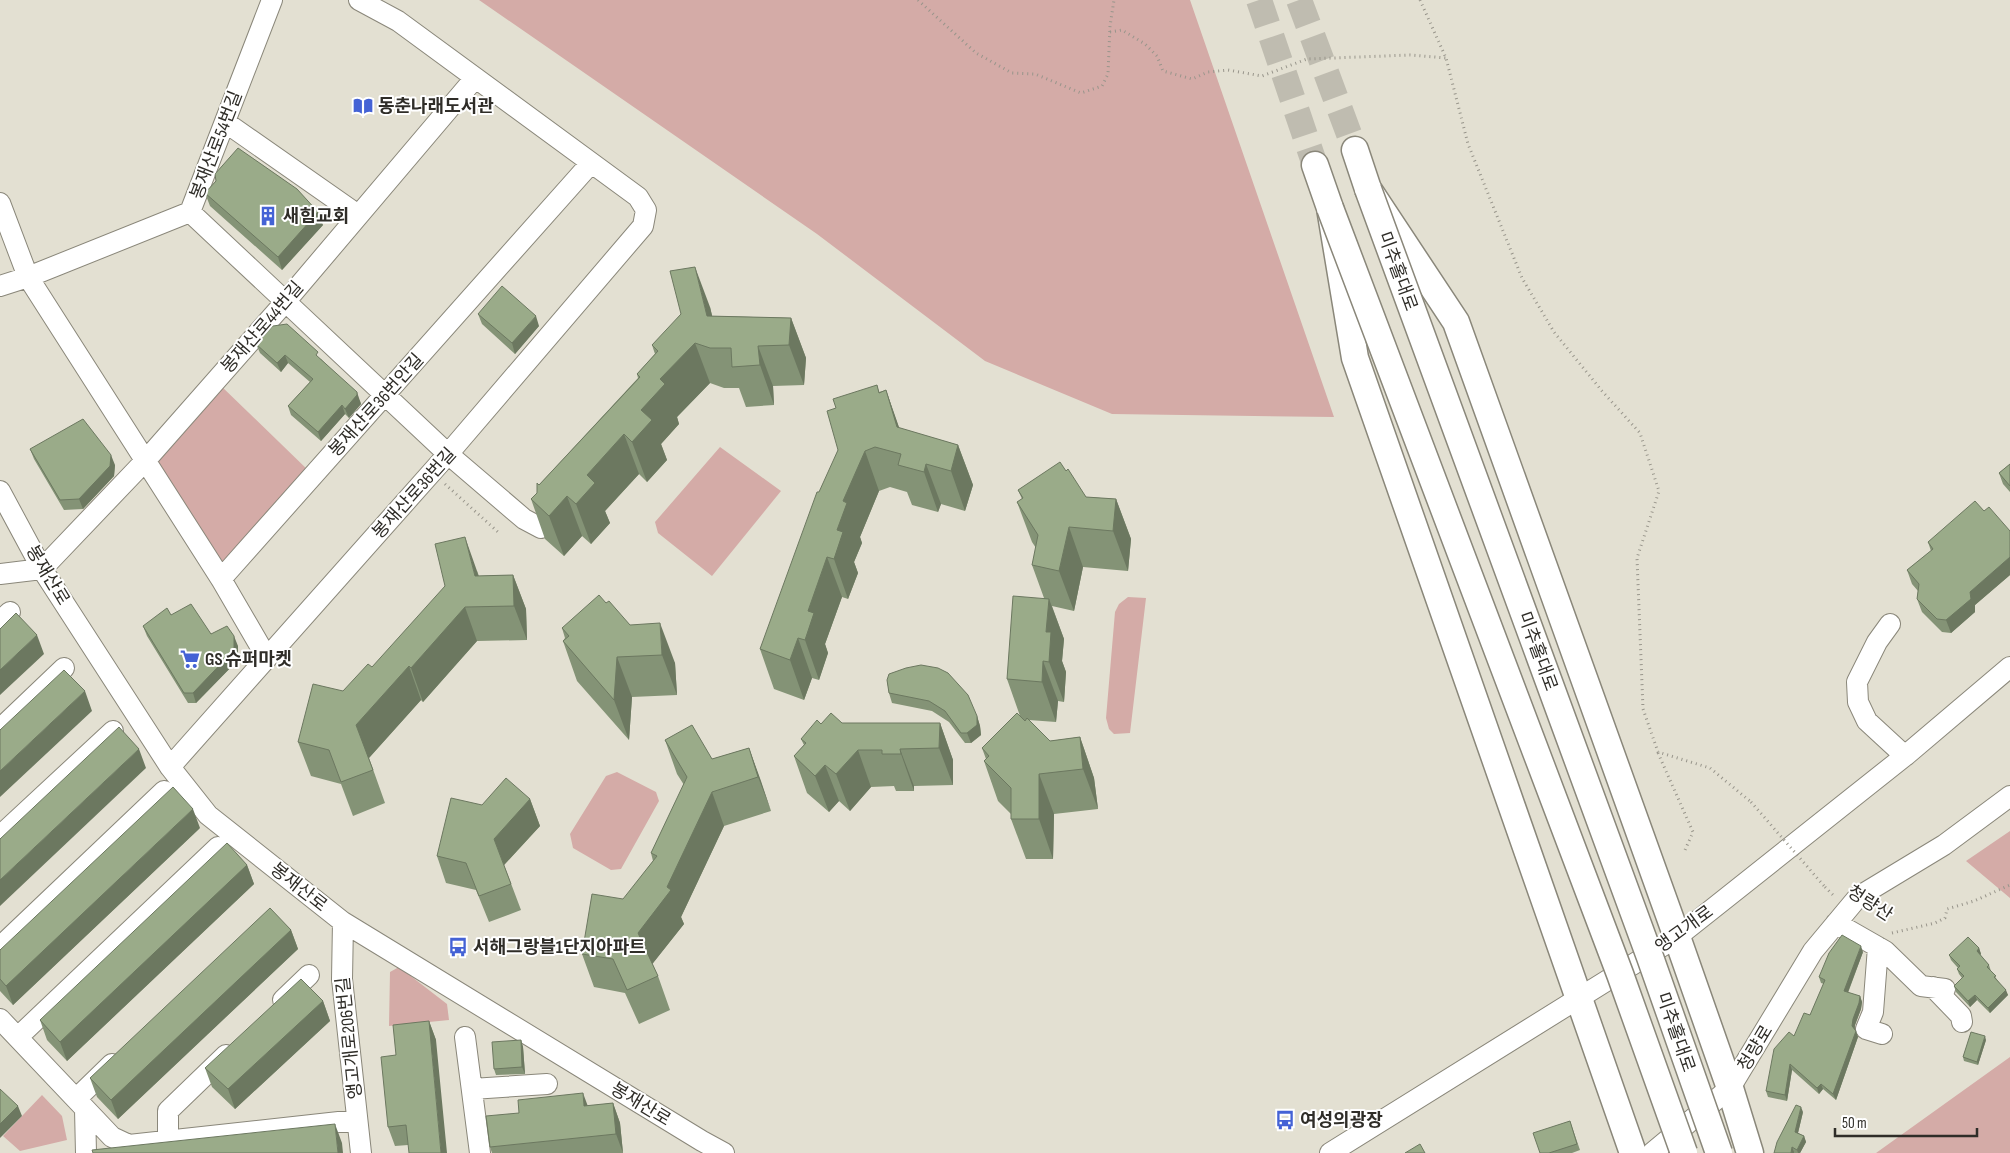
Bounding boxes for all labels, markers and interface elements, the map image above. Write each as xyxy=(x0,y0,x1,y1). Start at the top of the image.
street label: 봉재산로54번길 xyxy=(186,88,247,202)
library icon: 동춘나래도서관 xyxy=(352,95,374,117)
place label: 동춘나래도서관 xyxy=(378,96,494,117)
building icon: 새힘교회 xyxy=(257,205,279,227)
place label: 새힘교회 xyxy=(283,206,349,227)
street label: 미추홀대로 xyxy=(1374,229,1422,314)
street label: 봉재산로44번길 xyxy=(217,277,308,377)
street label: 봉재산로36번안길 xyxy=(325,350,428,461)
street label: 봉재산로36번길 xyxy=(368,444,461,543)
street label: 봉재산로 xyxy=(22,541,74,609)
street label: 미추홀대로 xyxy=(1514,609,1562,694)
supermarket icon: GS 슈퍼마켓 xyxy=(179,648,201,670)
place label: GS 슈퍼마켓 xyxy=(205,649,292,670)
street label: 봉재산로 xyxy=(266,859,331,916)
street label: 청량산 xyxy=(1843,881,1896,926)
street label: 앵고개로 xyxy=(1651,901,1717,957)
bus stop icon: 서해그랑블1단지아파트 xyxy=(447,936,469,958)
place label: 서해그랑블1단지아파트 xyxy=(473,937,646,958)
street label: 앵고개로206번길 xyxy=(333,976,366,1100)
street label: 미추홀대로 xyxy=(1652,990,1699,1075)
street label: 청량로 xyxy=(1734,1022,1777,1075)
street label: 봉재산로 xyxy=(607,1078,675,1130)
scale bar xyxy=(1835,1106,1978,1138)
bus stop icon: 여성의광장 xyxy=(1274,1109,1296,1131)
place label: 여성의광장 xyxy=(1300,1110,1383,1131)
text: 50 m xyxy=(1842,1114,1867,1133)

